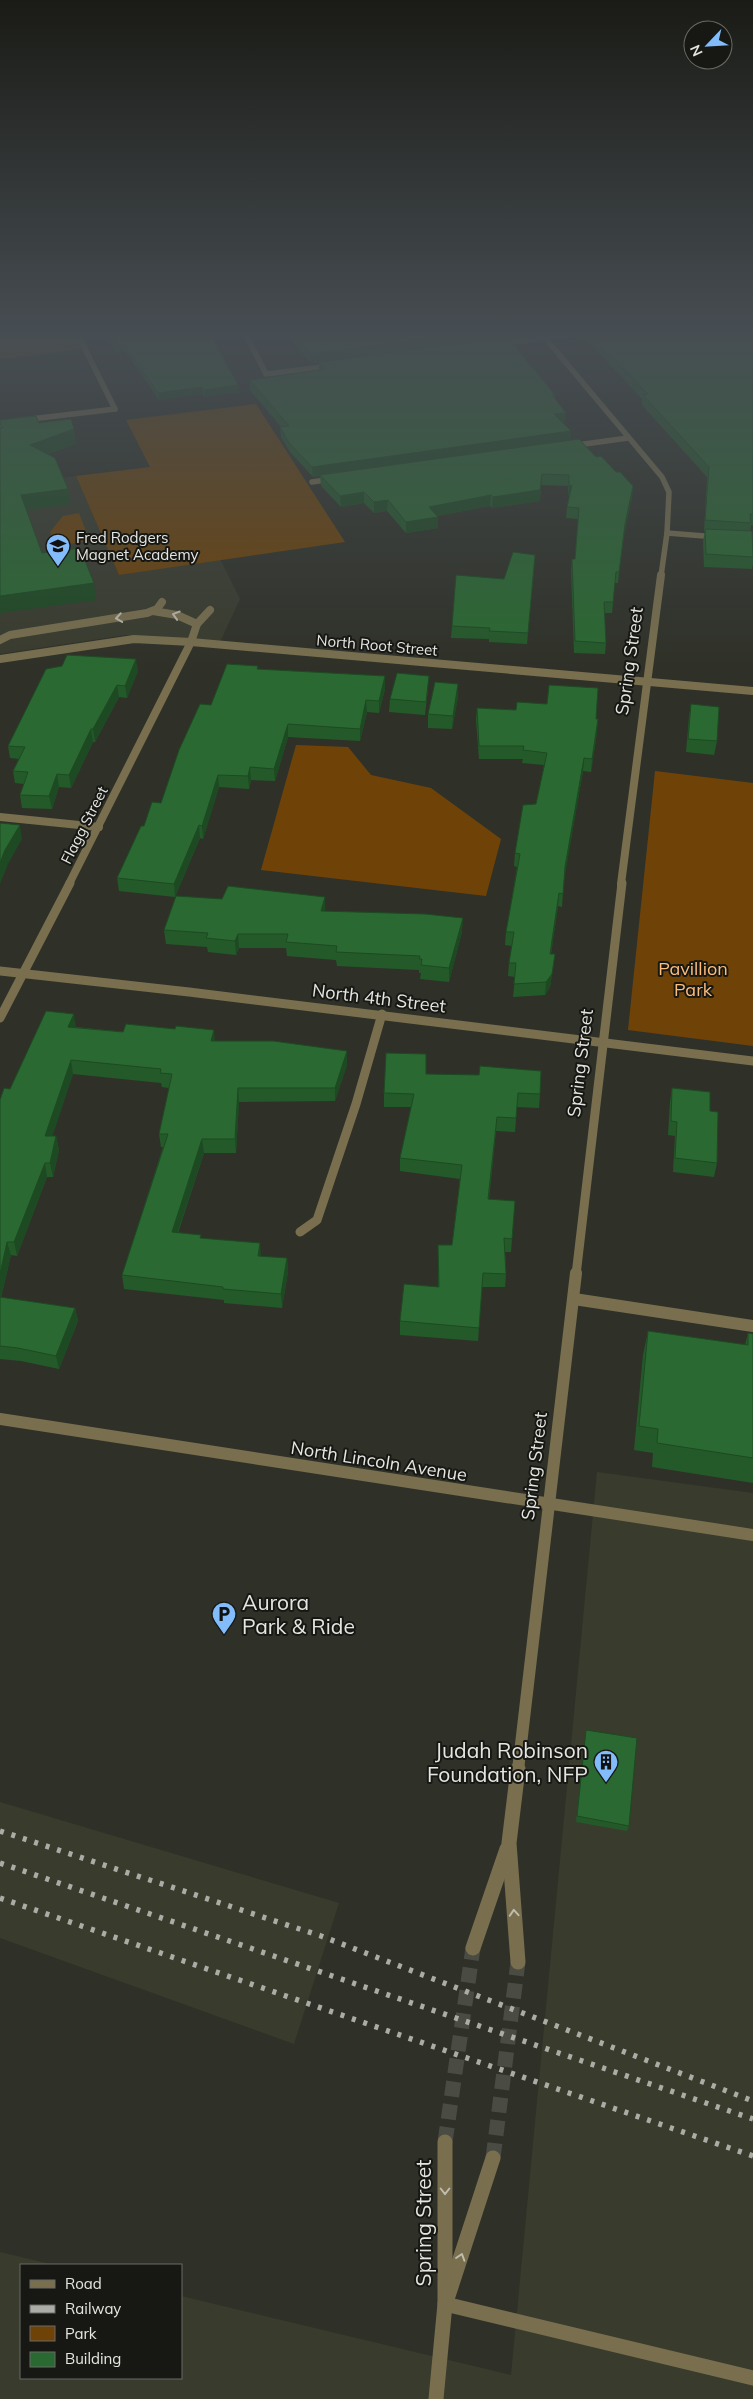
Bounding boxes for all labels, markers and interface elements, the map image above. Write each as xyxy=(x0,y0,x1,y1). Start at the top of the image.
north arrow xyxy=(683,20,733,70)
text: N xyxy=(686,42,707,59)
place label: Fred Rodgers Magnet Academy xyxy=(76,528,199,564)
school or university icon: Fred Rodgers Magnet Academy xyxy=(45,533,71,567)
street label: Spring Street xyxy=(610,606,648,716)
one-way arrow xyxy=(172,611,180,621)
one-way arrow xyxy=(114,612,123,622)
street label: North Root Street xyxy=(316,630,438,660)
street label: Flagg Street xyxy=(56,783,112,867)
park label: Pavillion Park xyxy=(658,957,728,1001)
street label: North 4th Street xyxy=(311,978,447,1018)
street label: Spring Street xyxy=(562,1008,598,1118)
street label: Spring Street xyxy=(516,1411,552,1521)
street label: North Lincoln Avenue xyxy=(289,1436,469,1486)
place label: Aurora Park & Ride xyxy=(242,1589,355,1639)
parking icon: Aurora Park & Ride xyxy=(211,1601,237,1635)
place label: Judah Robinson Foundation, NFP xyxy=(427,1737,588,1787)
building icon: Judah Robinson Foundation, NFP xyxy=(593,1749,619,1783)
one-way arrow xyxy=(509,1909,520,1917)
street label: Spring Street xyxy=(410,2160,436,2286)
one-way arrow xyxy=(440,2188,450,2195)
one-way arrow xyxy=(455,2254,465,2262)
legend xyxy=(20,2264,182,2379)
text: Road xyxy=(65,2274,102,2293)
text: Railway xyxy=(65,2299,121,2318)
text: Park xyxy=(65,2324,97,2343)
text: Building xyxy=(65,2349,121,2368)

